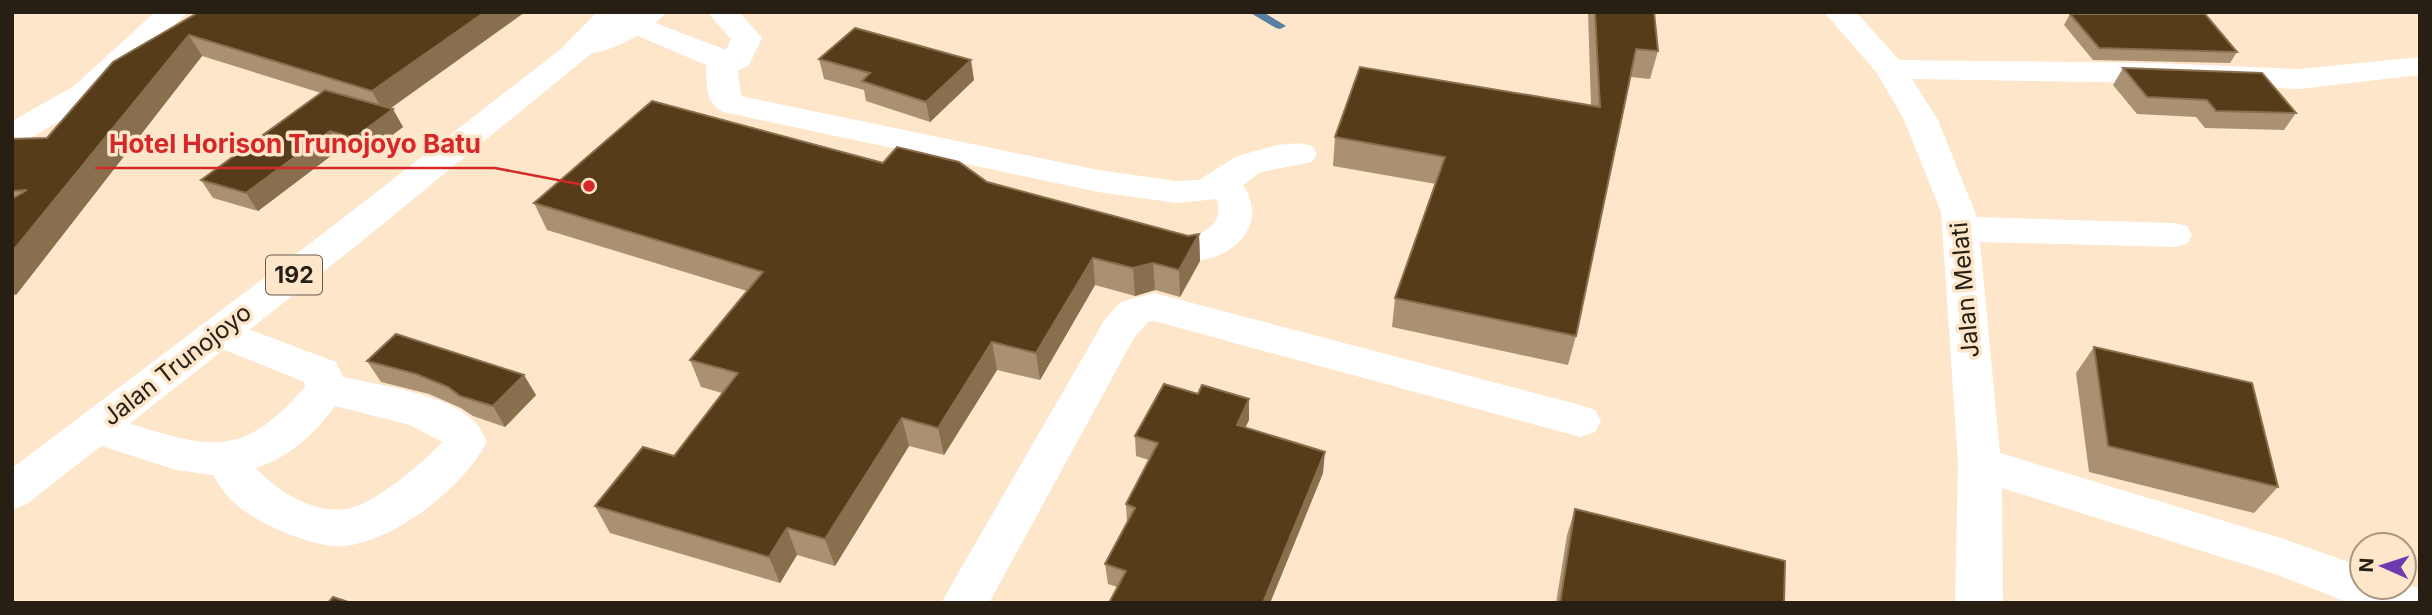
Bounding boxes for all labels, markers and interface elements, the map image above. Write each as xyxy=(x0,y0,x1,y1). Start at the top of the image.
callout: Hotel Horison Trunojoyo Batu xyxy=(95,121,495,168)
text: Hotel Horison Trunojoyo Batu xyxy=(109,128,481,159)
street label: Jalan Melati xyxy=(1944,221,1985,359)
road number: 192 xyxy=(266,256,322,294)
street label: Jalan Trunojoyo xyxy=(97,298,257,432)
north arrow xyxy=(2348,531,2418,601)
text: N xyxy=(2355,557,2378,573)

